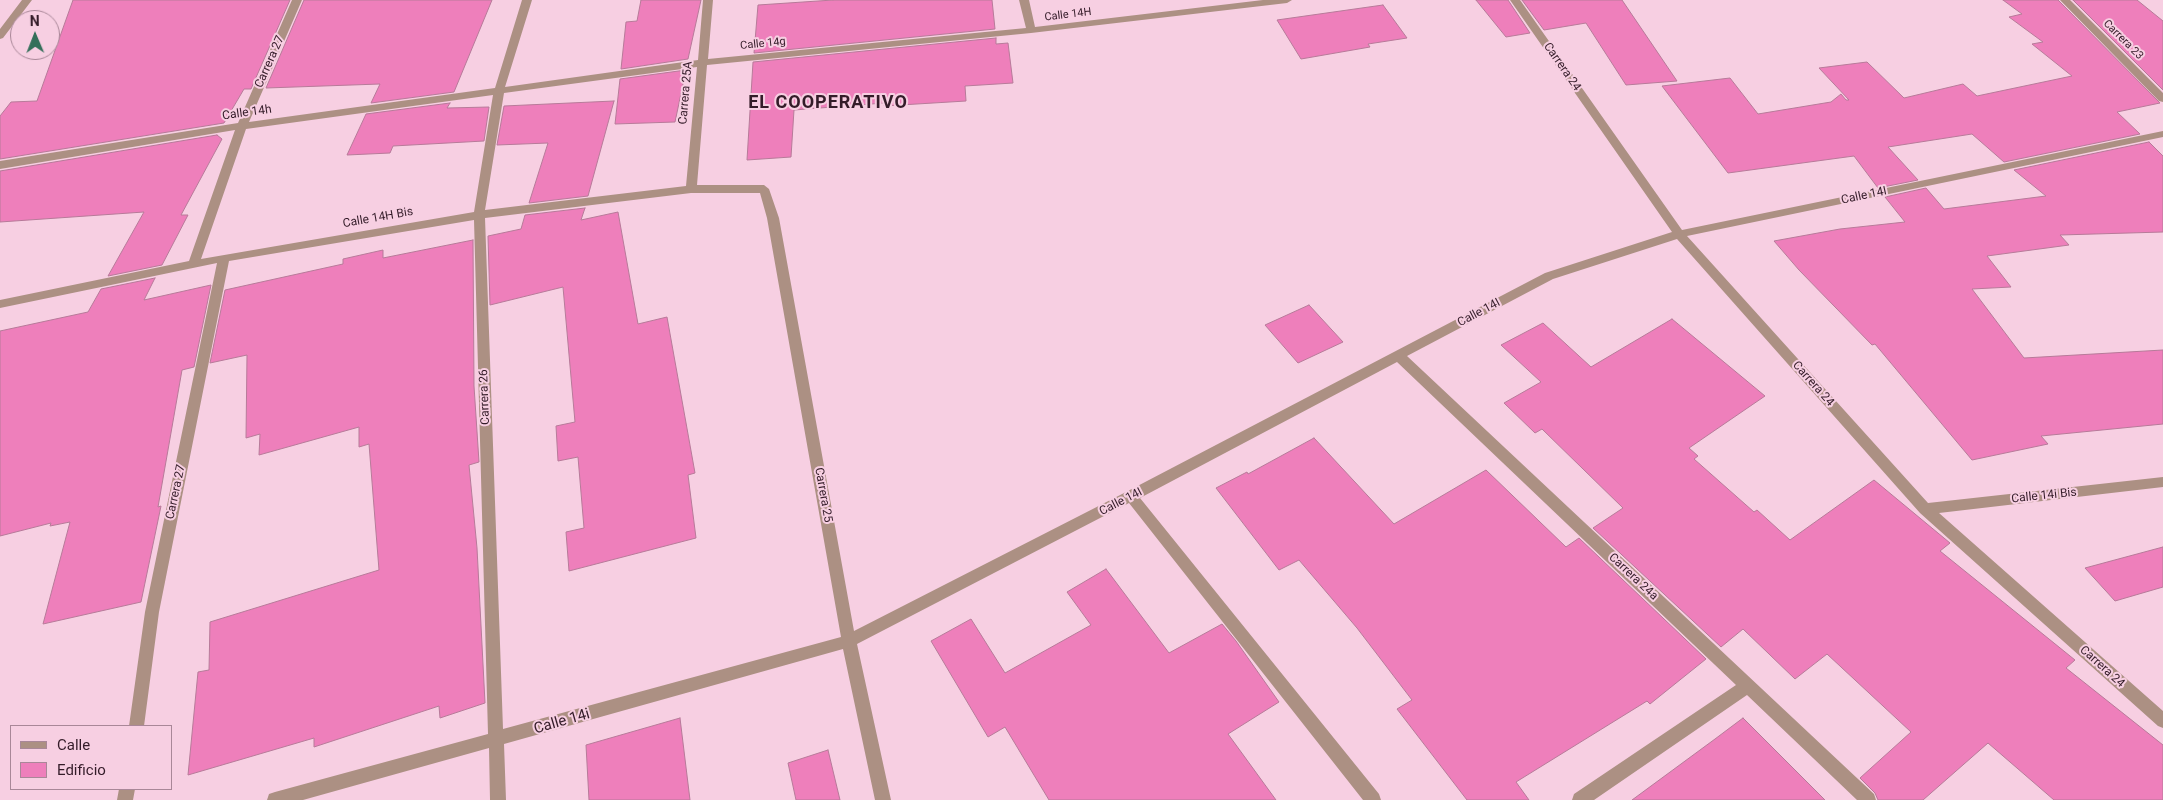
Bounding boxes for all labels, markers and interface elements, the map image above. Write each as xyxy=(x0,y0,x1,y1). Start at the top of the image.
street label: Calle 14H xyxy=(1044,6,1092,24)
north arrow xyxy=(10,10,60,60)
text: N xyxy=(30,13,40,29)
street label: Carrera 23 xyxy=(2100,17,2146,63)
street label: Carrera 27 xyxy=(252,34,288,90)
street label: Calle 14g xyxy=(740,35,786,53)
street label: Carrera 24 xyxy=(1540,40,1584,94)
street label: Carrera 25A xyxy=(676,61,696,125)
district label: EL COOPERATIVO xyxy=(746,92,910,114)
street label: Calle 14h xyxy=(221,102,273,124)
street label: Calle 14I xyxy=(1840,184,1888,208)
street label: Calle 14H Bis xyxy=(342,205,414,231)
street label: Calle 14I xyxy=(1455,296,1503,330)
street label: Carrera 24 xyxy=(1789,359,1837,409)
street label: Carrera 26 xyxy=(477,369,493,425)
street label: Carrera 27 xyxy=(163,463,189,521)
street label: Carrera 25 xyxy=(811,466,835,524)
street label: Calle 14I xyxy=(1097,485,1145,519)
street label: Calle 14i Bis xyxy=(2011,485,2077,507)
street label: Carrera 24a xyxy=(1605,551,1661,603)
street label: Carrera 24 xyxy=(2077,643,2127,691)
street label: Calle 14i xyxy=(532,705,592,739)
legend xyxy=(10,725,172,790)
text: Calle xyxy=(57,736,90,754)
text: Edificio xyxy=(57,761,106,779)

